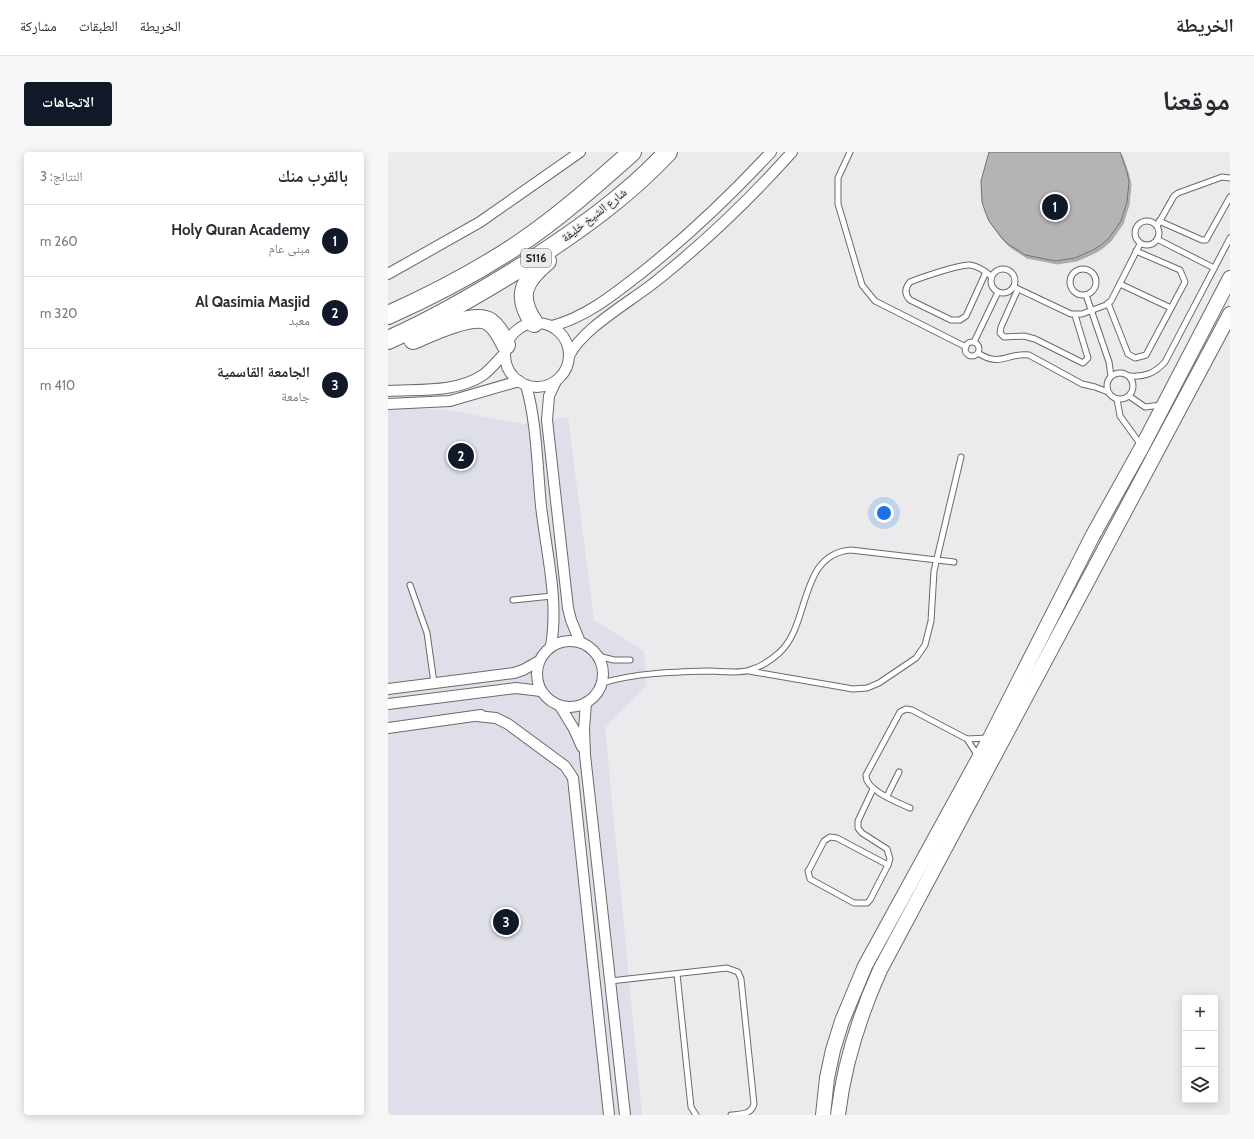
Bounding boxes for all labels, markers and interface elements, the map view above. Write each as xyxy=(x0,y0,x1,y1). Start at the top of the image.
text: الخريطة xyxy=(1176,14,1234,37)
text: مشاركة xyxy=(20,17,57,35)
text: الطبقات xyxy=(79,17,118,35)
text: الخريطة xyxy=(140,17,181,35)
button: الاتجاهات xyxy=(24,82,112,126)
text: موقعنا xyxy=(1162,83,1230,117)
text: بالقرب منك xyxy=(278,166,348,186)
text: النتائج: 3 xyxy=(40,168,83,184)
street label: شارع الشيخ خليفة xyxy=(558,184,630,246)
pin: 1 xyxy=(1042,192,1068,222)
text: Holy Quran Academy xyxy=(171,221,310,239)
text: 260 m xyxy=(40,233,78,249)
text: 1 xyxy=(333,233,337,249)
text: مبنى عام xyxy=(268,240,310,256)
road number: S116 xyxy=(521,249,551,267)
text: Al Qasimia Masjid xyxy=(195,293,310,311)
text: 320 m xyxy=(40,305,77,321)
text: 2 xyxy=(332,305,338,321)
text: معبد xyxy=(289,312,310,328)
text: الجامعة القاسمية xyxy=(217,363,310,381)
text: 410 m xyxy=(40,377,75,393)
text: 3 xyxy=(332,377,339,393)
text: جامعة xyxy=(281,388,310,404)
pin: 2 xyxy=(448,441,474,471)
your location xyxy=(874,503,894,523)
pin: 3 xyxy=(493,907,519,937)
map controls xyxy=(1182,995,1218,1103)
button: + xyxy=(1182,995,1218,1031)
button: − xyxy=(1182,1031,1218,1067)
button: layers xyxy=(1182,1067,1218,1103)

